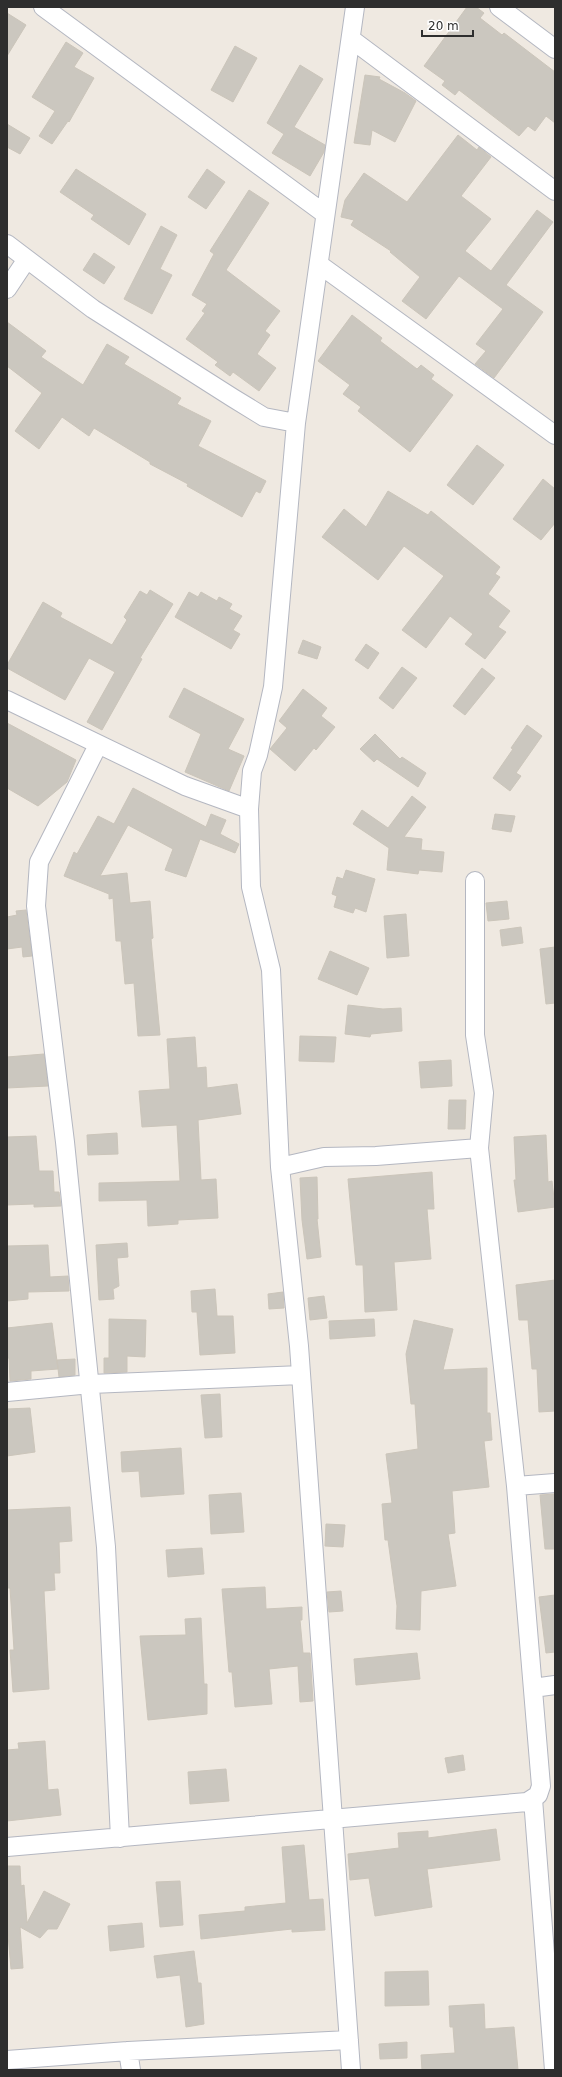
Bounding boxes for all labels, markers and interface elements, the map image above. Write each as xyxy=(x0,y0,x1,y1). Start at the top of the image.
scale bar xyxy=(422,12,473,38)
text: 20 m xyxy=(428,19,459,33)

